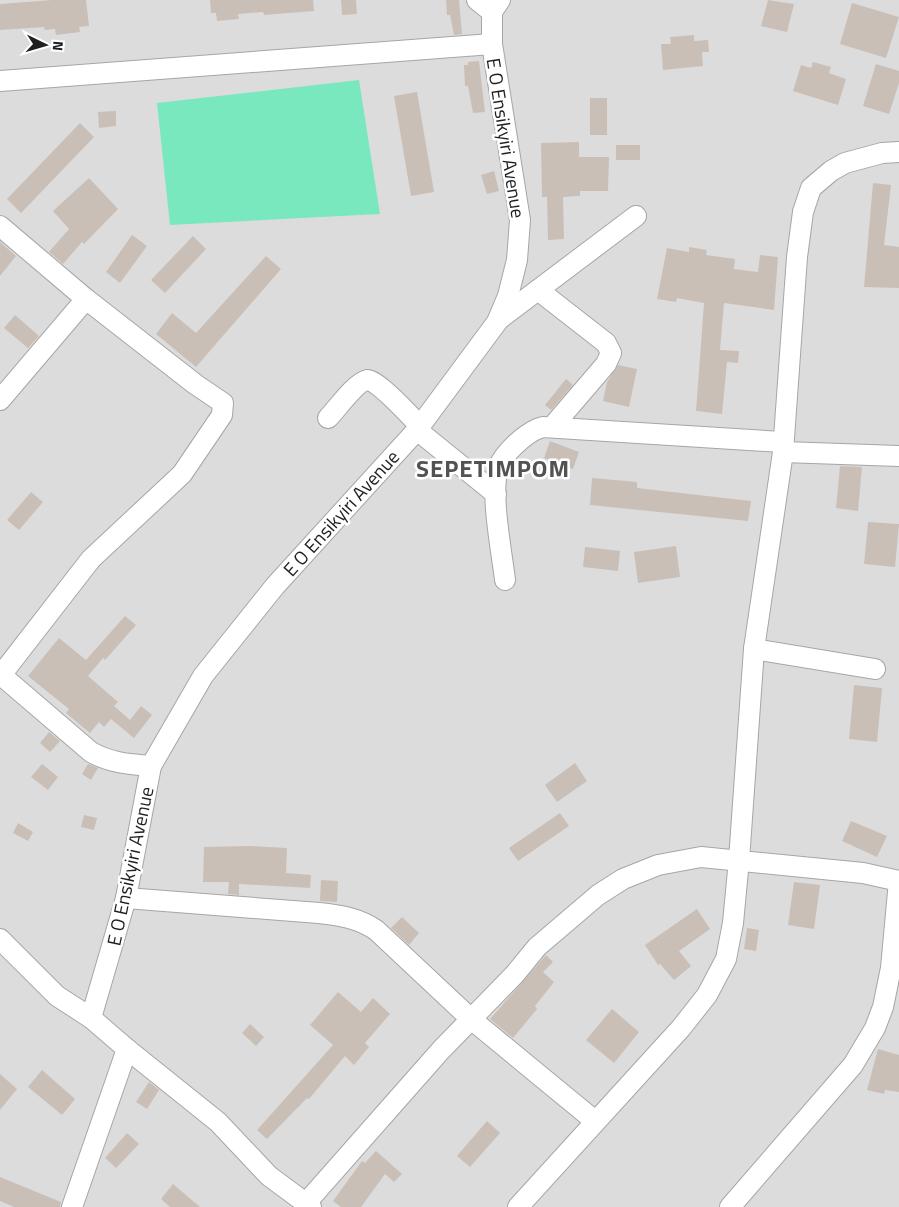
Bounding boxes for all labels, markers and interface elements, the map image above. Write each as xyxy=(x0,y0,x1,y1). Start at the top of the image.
north arrow xyxy=(20,20,70,70)
text: N xyxy=(48,40,69,52)
street label: E O Ensikyiri Avenue xyxy=(480,56,533,220)
street label: E O Ensikyiri Avenue xyxy=(276,443,406,583)
district label: SEPETIMPOM xyxy=(416,450,570,486)
street label: E O Ensikyiri Avenue xyxy=(98,784,161,948)

